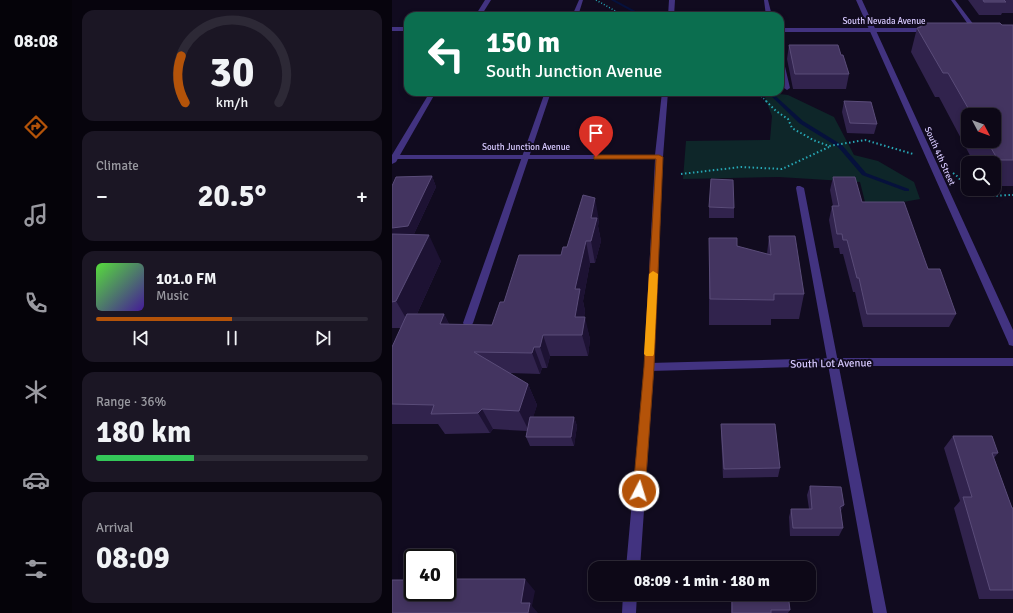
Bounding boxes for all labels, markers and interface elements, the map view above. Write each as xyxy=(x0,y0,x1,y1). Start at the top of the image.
street label: South Nevada Avenue xyxy=(842,16,926,27)
text: 150 m xyxy=(486,26,560,60)
icon: left xyxy=(420,28,472,80)
text: 08:08 xyxy=(14,30,58,52)
text: 30 xyxy=(210,47,254,98)
text: South Junction Avenue xyxy=(486,60,662,82)
text: km/h xyxy=(216,94,248,111)
north arrow xyxy=(961,108,1001,148)
map controls xyxy=(961,108,1001,196)
icon: directions xyxy=(22,113,50,141)
pin xyxy=(579,116,613,157)
icon: arrive xyxy=(585,122,607,144)
street label: South 4th Street xyxy=(922,125,957,187)
street label: South Junction Avenue xyxy=(482,142,571,153)
button: search xyxy=(961,156,1001,196)
text: Climate xyxy=(96,158,139,174)
text: 20.5° xyxy=(197,178,267,215)
text: − xyxy=(96,183,108,210)
text: + xyxy=(356,183,368,210)
icon: music xyxy=(22,201,50,229)
text: 101.0 FM xyxy=(156,270,217,288)
text: Music xyxy=(156,288,189,304)
icon: phone xyxy=(22,289,50,317)
icon: previous xyxy=(130,327,152,349)
icon: pause xyxy=(221,327,243,349)
icon: next xyxy=(312,327,334,349)
street label: South Lot Avenue xyxy=(790,356,872,371)
icon: climate xyxy=(22,378,50,406)
text: Range · 36% xyxy=(96,394,166,410)
text: 180 km xyxy=(96,414,191,451)
icon: car xyxy=(22,466,50,494)
position arrow xyxy=(618,470,660,512)
text: Arrival xyxy=(96,520,133,536)
text: 08:09 xyxy=(96,540,170,577)
speed limit sign: 40 xyxy=(404,549,456,601)
icon: filters xyxy=(22,555,50,583)
text: 08:09 · 1 min · 180 m xyxy=(634,572,770,590)

